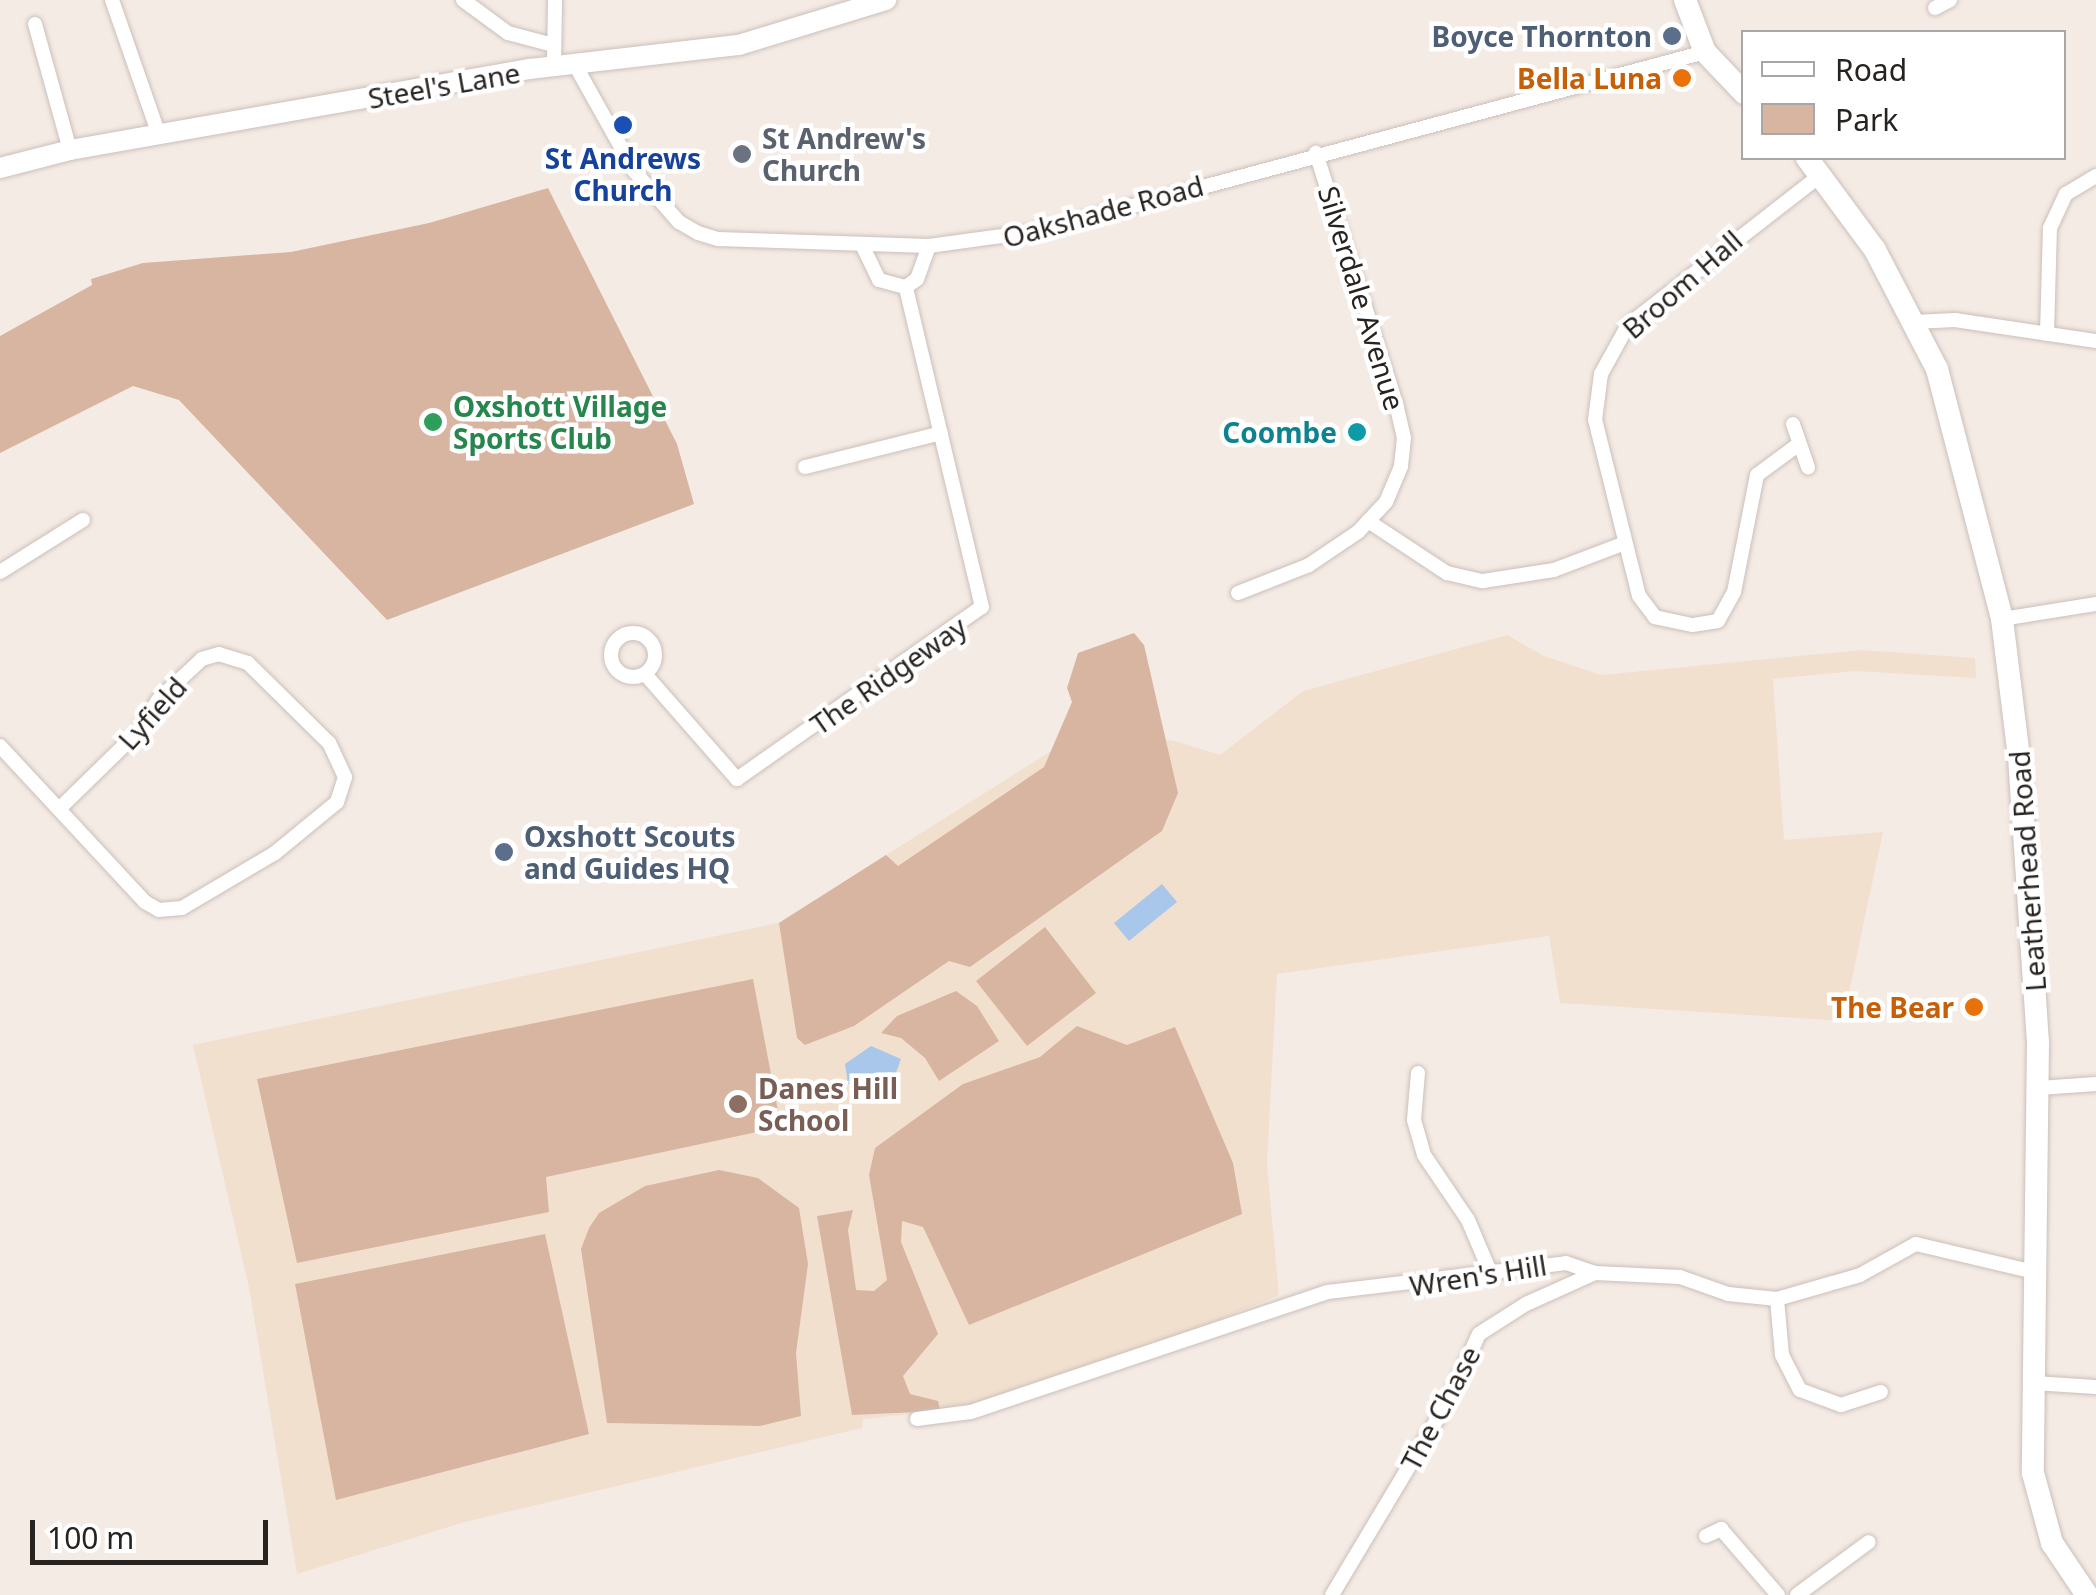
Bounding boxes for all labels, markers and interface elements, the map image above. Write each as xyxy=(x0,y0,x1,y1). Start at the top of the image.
place label: Boyce Thornton xyxy=(1432,19,1652,53)
marker: Boyce Thornton xyxy=(1661,25,1683,47)
legend xyxy=(1741,30,2066,160)
text: Road xyxy=(1835,49,1907,90)
street label: Steel's Lane xyxy=(365,55,523,115)
place label: Bella Luna xyxy=(1517,61,1662,95)
marker: Bella Luna xyxy=(1671,67,1693,89)
text: Park xyxy=(1835,99,1898,140)
marker: St Andrews Church xyxy=(612,114,634,136)
place label: St Andrew's Church xyxy=(762,121,926,187)
place label: St Andrews Church xyxy=(545,141,701,207)
marker: St Andrew's Church xyxy=(731,143,753,165)
street label: Oakshade Road xyxy=(999,168,1207,254)
street label: Silverdale Avenue xyxy=(1312,182,1412,414)
street label: Broom Hall xyxy=(1615,223,1749,345)
place label: Oxshott Village Sports Club xyxy=(453,389,667,455)
marker: Oxshott Village Sports Club xyxy=(422,411,444,433)
place label: Coombe xyxy=(1222,415,1337,449)
marker: Coombe xyxy=(1346,421,1368,443)
street label: The Ridgeway xyxy=(804,609,972,741)
street label: Lyfield xyxy=(111,670,193,756)
street label: Leatherhead Road xyxy=(2002,749,2052,993)
place label: Oxshott Scouts and Guides HQ xyxy=(524,819,735,885)
marker: Oxshott Scouts and Guides HQ xyxy=(493,841,515,863)
place label: The Bear xyxy=(1831,990,1954,1024)
marker: The Bear xyxy=(1963,996,1985,1018)
place label: Danes Hill School xyxy=(758,1071,898,1137)
marker: Danes Hill School xyxy=(727,1093,749,1115)
street label: Wren's Hill xyxy=(1407,1248,1549,1302)
street label: The Chase xyxy=(1393,1340,1487,1476)
scale bar xyxy=(35,1500,272,1562)
text: 100 m xyxy=(47,1517,134,1558)

